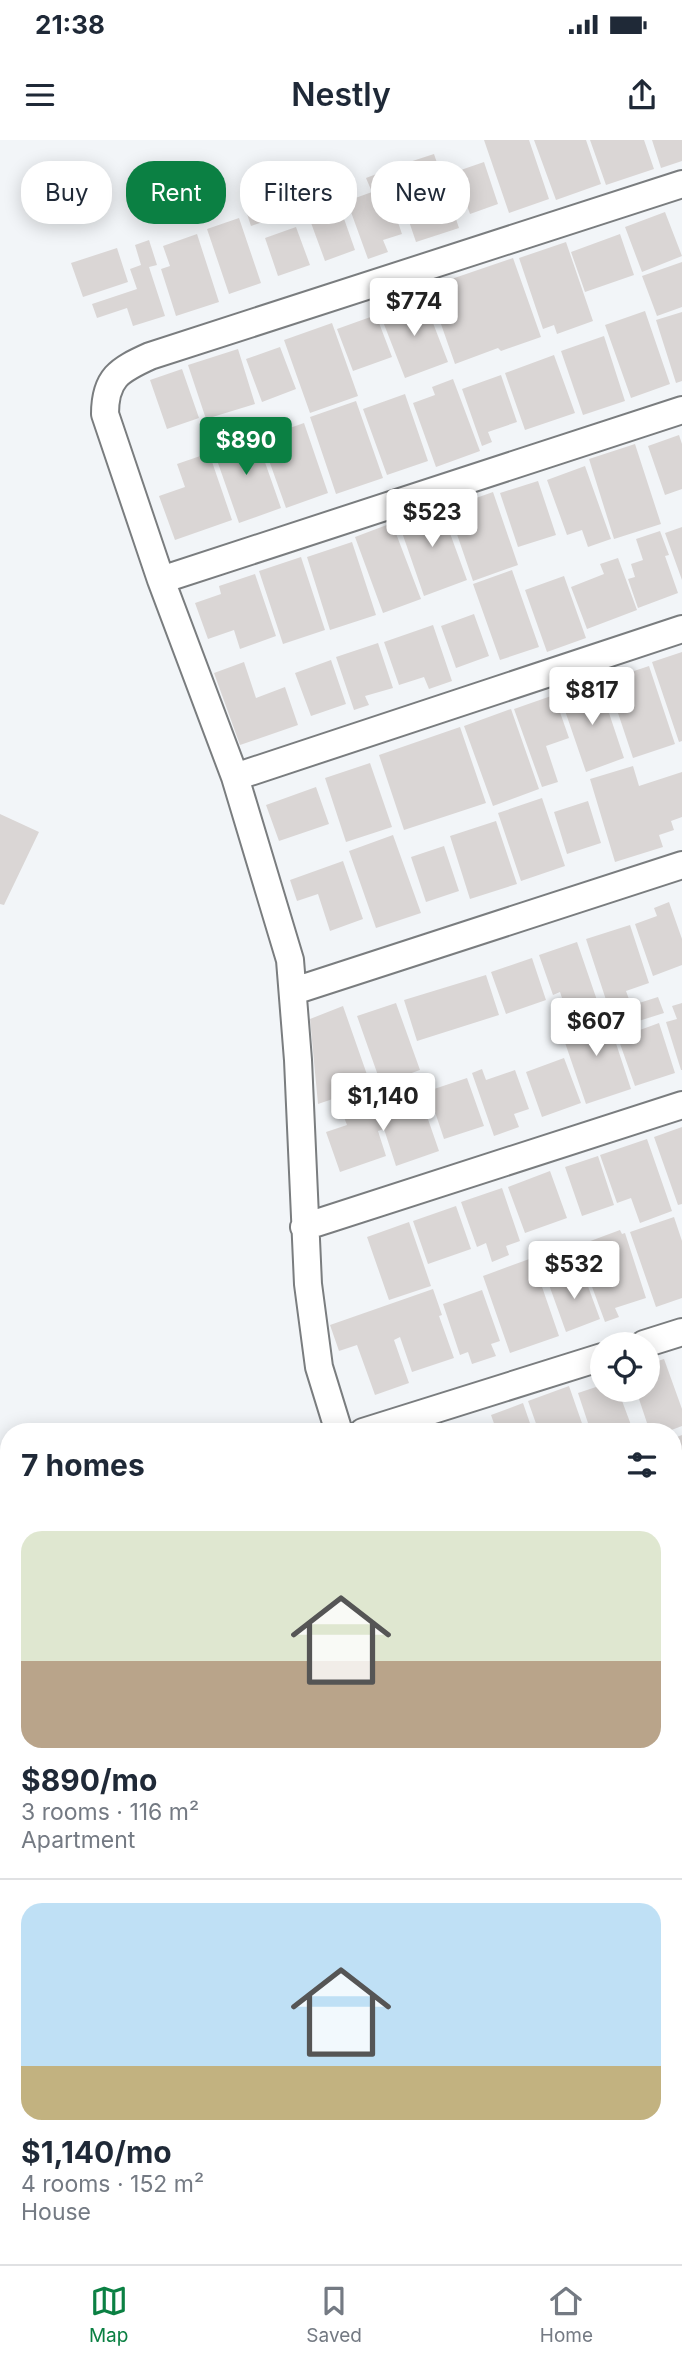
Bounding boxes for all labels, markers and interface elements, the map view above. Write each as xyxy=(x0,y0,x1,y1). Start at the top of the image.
text: 21:38 xyxy=(35,9,105,40)
text: Nestly xyxy=(291,75,391,114)
icon: menu xyxy=(21,76,59,114)
icon: share xyxy=(623,76,661,114)
chip: Buy xyxy=(21,161,112,224)
chip: Rent xyxy=(126,161,226,224)
chip: Filters xyxy=(240,161,357,224)
chip: New xyxy=(371,161,470,224)
pin: $774 xyxy=(373,278,455,338)
text: $774 xyxy=(386,287,442,315)
pin: $890 xyxy=(205,418,287,477)
text: $890 xyxy=(216,426,276,454)
pin: $523 xyxy=(391,490,473,549)
text: $523 xyxy=(402,498,462,526)
pin: $817 xyxy=(551,668,633,727)
text: $817 xyxy=(565,676,619,704)
pin: $607 xyxy=(555,998,637,1058)
text: $607 xyxy=(567,1007,625,1035)
pin: $1,140 xyxy=(326,1074,440,1133)
text: $1,140 xyxy=(347,1082,419,1110)
pin: $532 xyxy=(533,1242,615,1301)
text: $532 xyxy=(544,1250,604,1278)
map controls xyxy=(590,1332,660,1402)
button: locate xyxy=(590,1332,660,1402)
icon: filters xyxy=(623,1446,661,1484)
text: 7 homes xyxy=(21,1447,145,1483)
icon: home xyxy=(278,1577,404,1703)
text: $890/mo xyxy=(21,1762,157,1798)
text: 3 rooms · 116 m² xyxy=(21,1798,199,1826)
text: Apartment xyxy=(21,1826,135,1854)
icon: home xyxy=(278,1949,404,2075)
text: $1,140/mo xyxy=(21,2134,172,2170)
text: 4 rooms · 152 m² xyxy=(21,2170,204,2198)
text: House xyxy=(21,2198,91,2226)
tab: Map xyxy=(89,2282,128,2347)
tab: Saved xyxy=(306,2282,362,2347)
tab: Home xyxy=(540,2282,593,2347)

